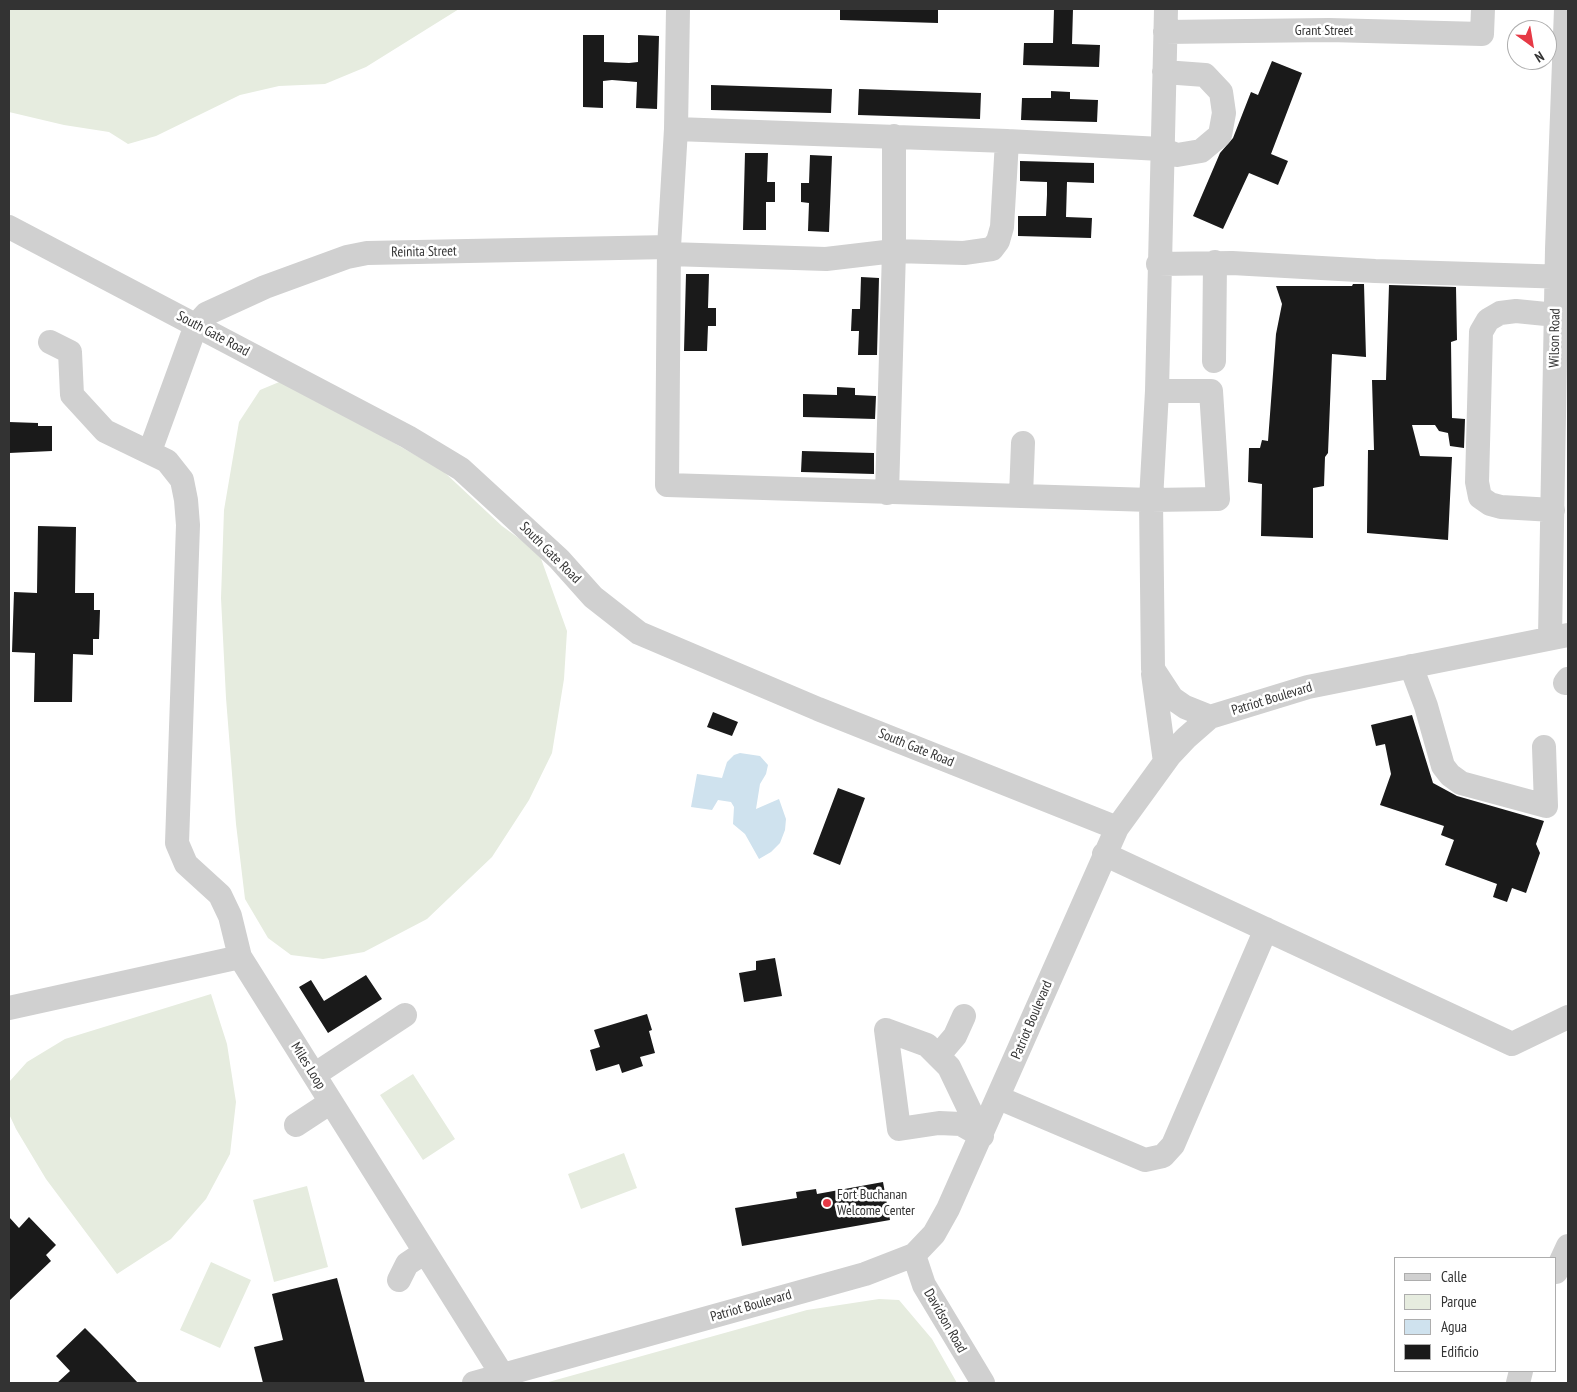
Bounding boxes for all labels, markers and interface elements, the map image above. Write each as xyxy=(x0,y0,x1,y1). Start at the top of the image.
north arrow xyxy=(1507,20,1557,70)
street label: Grant Street xyxy=(1295,23,1353,39)
text: N xyxy=(1531,47,1547,67)
street label: Reinita Street xyxy=(391,243,457,261)
street label: South Gate Road xyxy=(174,308,252,360)
street label: Wilson Road xyxy=(1546,308,1564,368)
street label: South Gate Road xyxy=(516,519,584,587)
street label: Patriot Boulevard xyxy=(1230,679,1314,719)
street label: South Gate Road xyxy=(876,725,956,771)
street label: Patriot Boulevard xyxy=(1008,978,1056,1062)
street label: Miles Loop xyxy=(287,1039,329,1093)
place label: Fort Buchanan Welcome Center xyxy=(837,1187,915,1220)
marker: Fort Buchanan Welcome Center xyxy=(821,1197,833,1209)
legend xyxy=(1394,1257,1557,1372)
text: Calle xyxy=(1441,1267,1467,1286)
street label: Patriot Boulevard xyxy=(709,1286,793,1326)
street label: Davidson Road xyxy=(920,1286,970,1356)
text: Parque xyxy=(1441,1292,1477,1311)
text: Agua xyxy=(1441,1317,1467,1336)
text: Edificio xyxy=(1441,1342,1479,1361)

